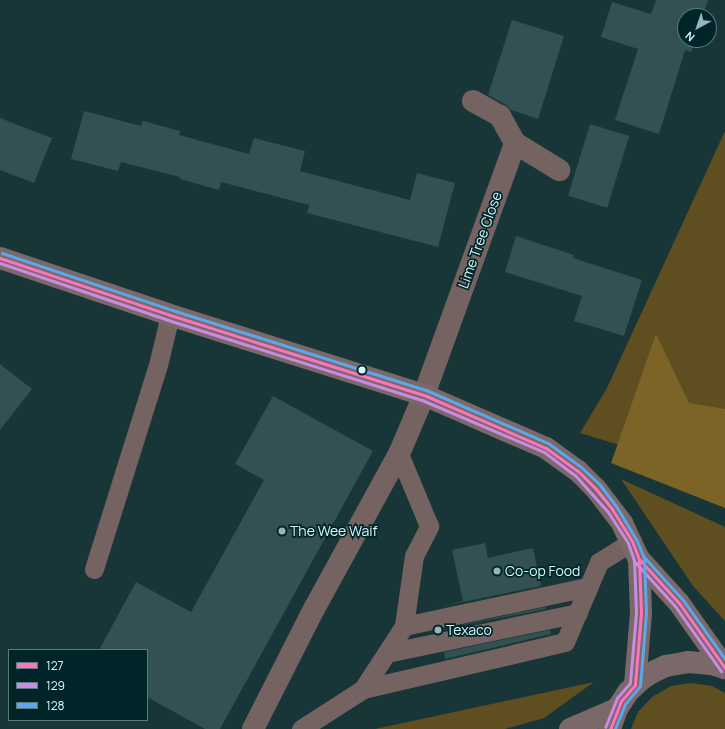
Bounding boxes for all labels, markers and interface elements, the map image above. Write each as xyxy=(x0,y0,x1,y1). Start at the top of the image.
north arrow xyxy=(677,8,717,48)
text: N xyxy=(682,29,697,45)
street label: Lime Tree Close xyxy=(455,189,505,291)
unlabelled marker xyxy=(357,365,367,375)
place label: The Wee Waif xyxy=(290,523,378,539)
marker: The Wee Waif xyxy=(277,526,287,536)
place label: Co-op Food xyxy=(505,563,580,579)
marker: Co-op Food xyxy=(492,566,502,576)
place label: Texaco xyxy=(446,622,492,638)
marker: Texaco xyxy=(433,625,443,635)
legend xyxy=(8,649,148,721)
text: 127 xyxy=(46,657,64,674)
text: 129 xyxy=(46,677,65,694)
text: 128 xyxy=(46,697,65,714)

